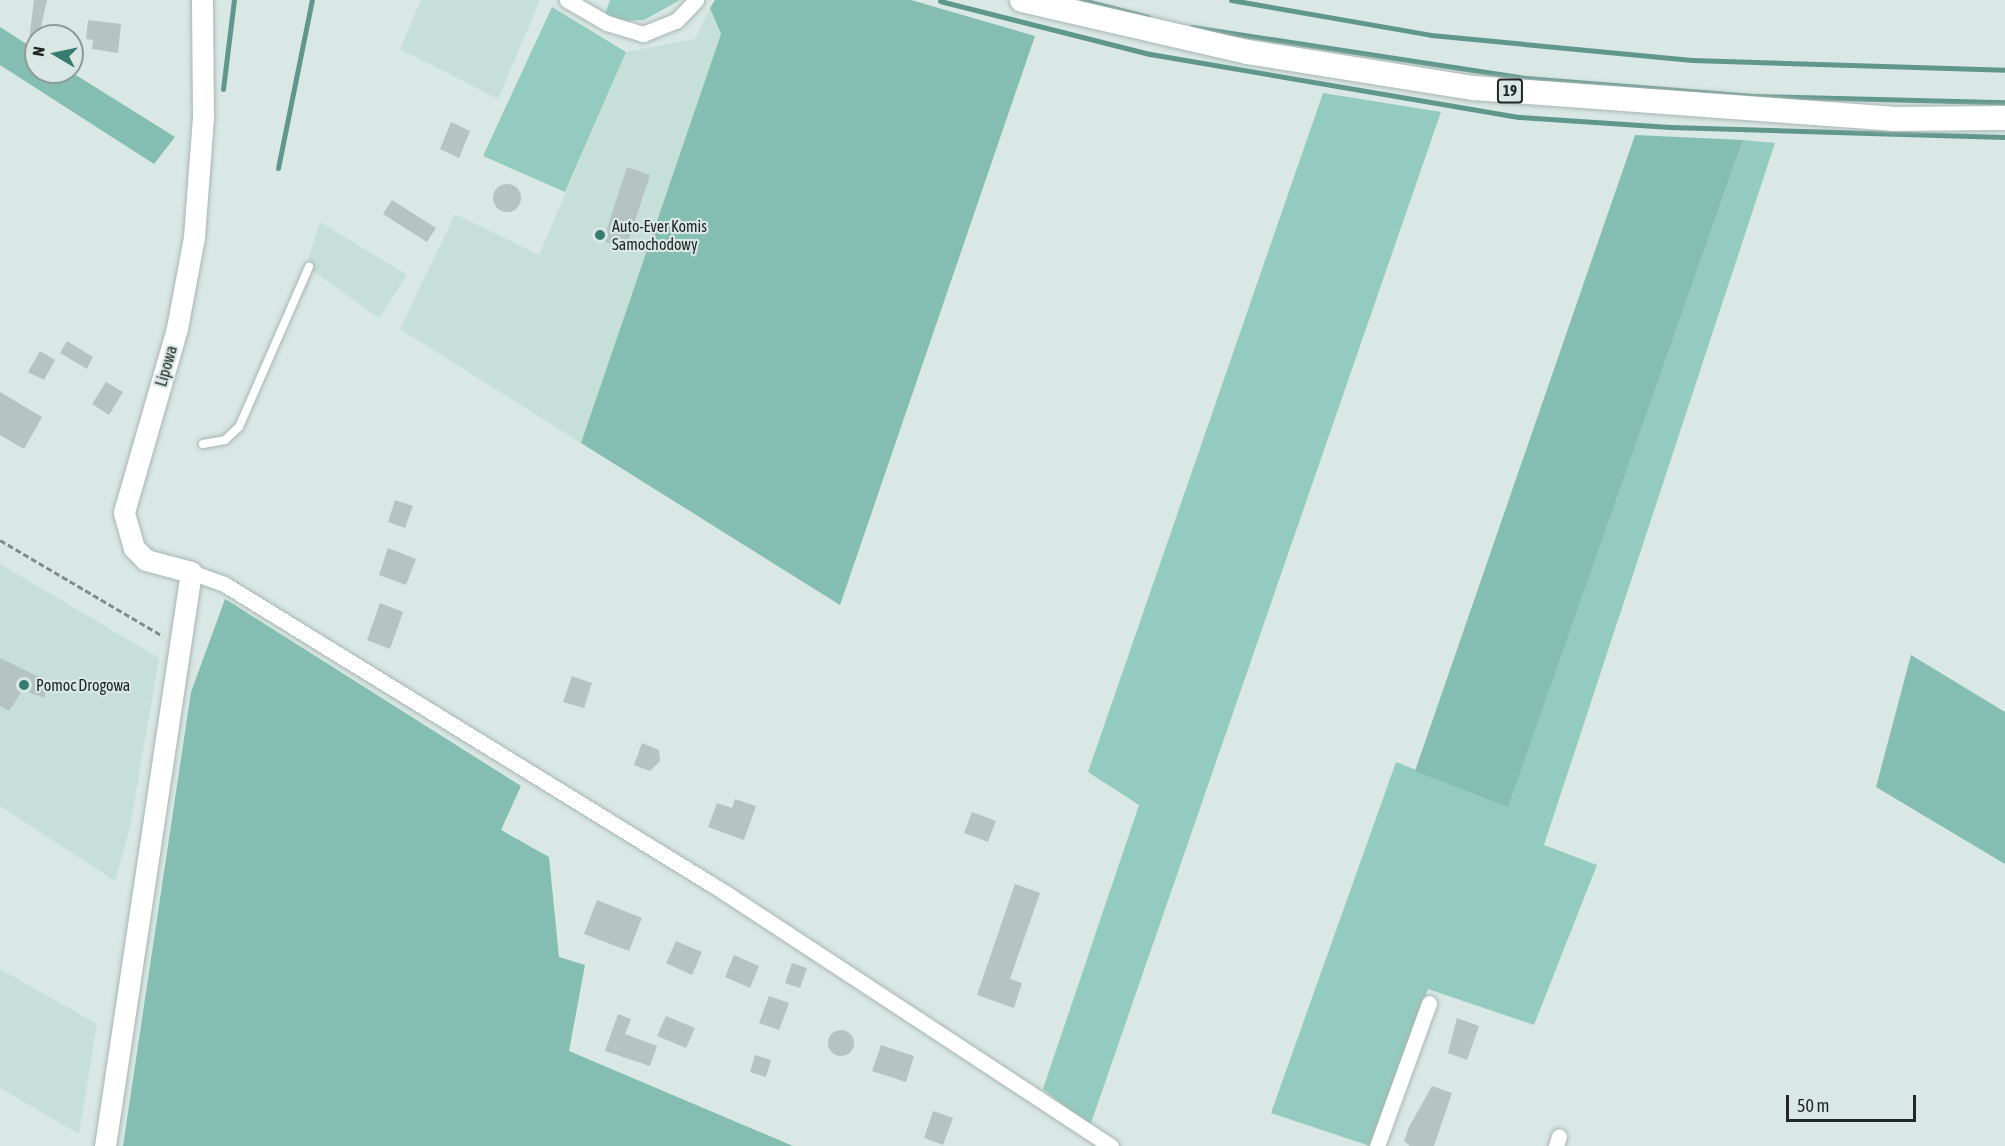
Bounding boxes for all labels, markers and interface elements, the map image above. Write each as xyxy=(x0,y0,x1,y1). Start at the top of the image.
north arrow xyxy=(24,24,84,84)
text: N xyxy=(29,45,48,58)
road number: 19 xyxy=(1496,79,1524,103)
place label: Auto-Ever Komis Samochodowy xyxy=(612,216,707,254)
marker: Auto-Ever Komis Samochodowy xyxy=(593,228,607,242)
street label: Lipowa xyxy=(151,343,181,389)
place label: Pomoc Drogowa xyxy=(36,675,130,695)
marker: Pomoc Drogowa xyxy=(17,678,31,692)
scale bar xyxy=(1789,1083,1920,1121)
text: 50 m xyxy=(1797,1095,1829,1116)

